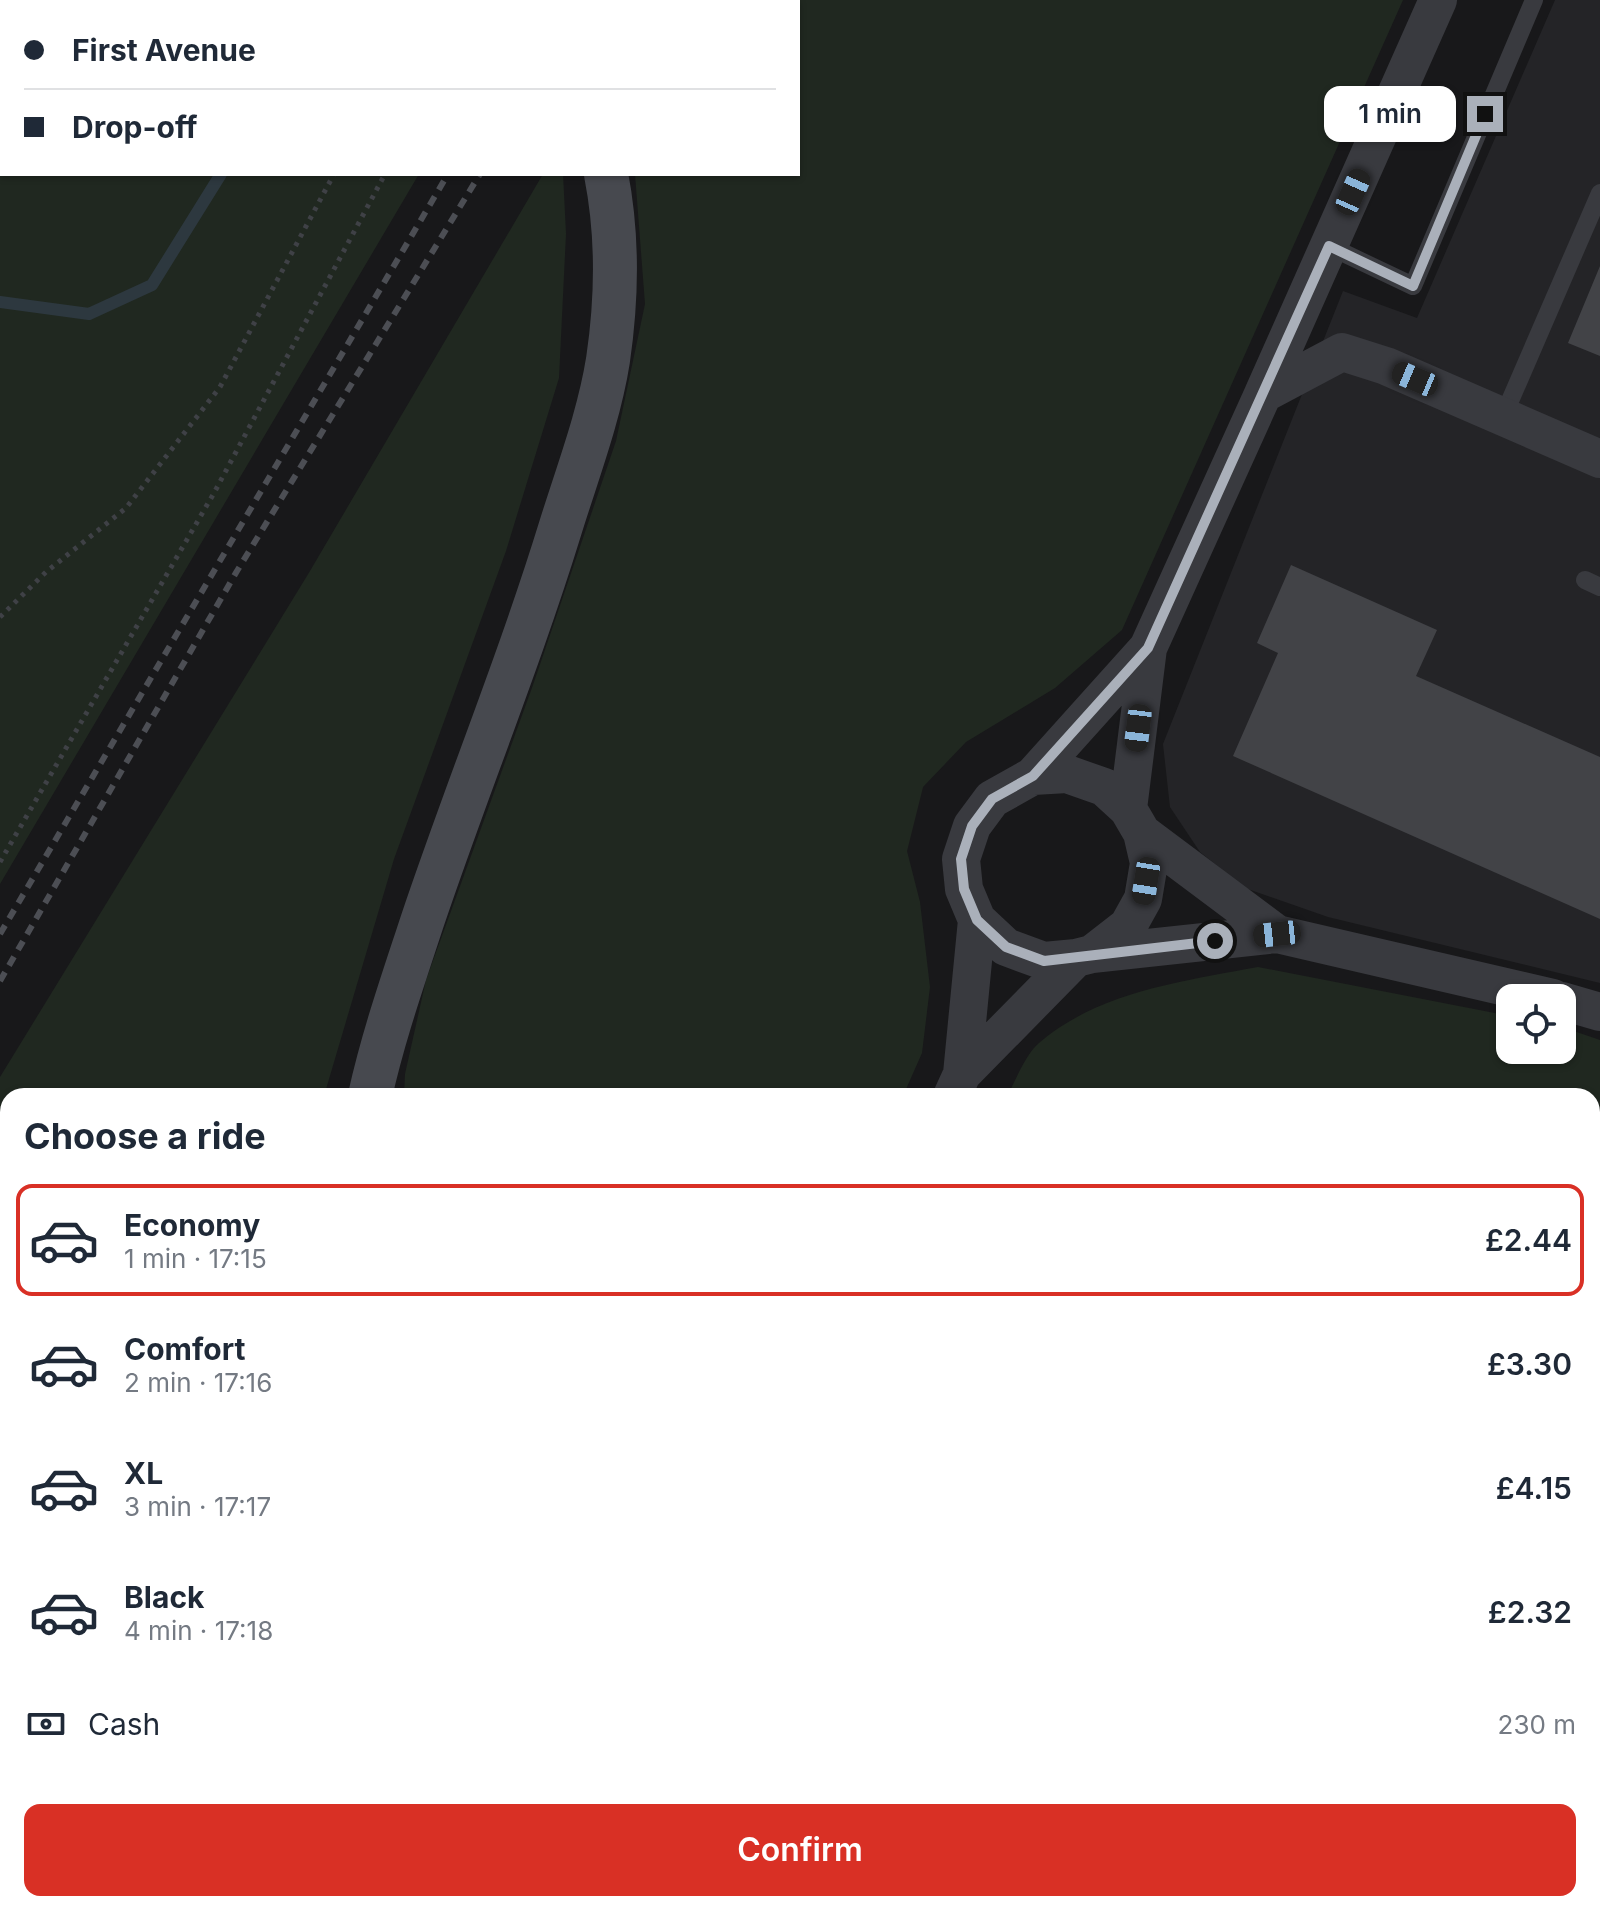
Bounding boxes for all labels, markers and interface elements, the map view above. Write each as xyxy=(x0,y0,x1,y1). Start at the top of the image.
text: First Avenue xyxy=(72,32,256,68)
callout: 1 min xyxy=(1325,86,1457,142)
route end xyxy=(1467,96,1503,132)
text: 1 min xyxy=(1358,98,1422,129)
text: Drop-off xyxy=(72,109,198,145)
car xyxy=(1332,165,1374,219)
car xyxy=(1388,359,1442,399)
car xyxy=(1123,703,1153,753)
car xyxy=(1130,855,1162,907)
car xyxy=(1252,920,1302,948)
route start xyxy=(1197,923,1233,959)
map controls xyxy=(1496,984,1576,1064)
button: locate xyxy=(1496,984,1576,1064)
text: Choose a ride xyxy=(24,1114,266,1158)
icon: car xyxy=(28,1204,100,1276)
text: Economy xyxy=(124,1207,260,1243)
text: £2.44 xyxy=(1485,1222,1572,1258)
text: 1 min · 17:15 xyxy=(124,1243,267,1274)
icon: car xyxy=(28,1328,100,1400)
text: Comfort xyxy=(124,1331,245,1367)
text: £3.30 xyxy=(1487,1346,1572,1382)
text: 2 min · 17:16 xyxy=(124,1367,272,1398)
icon: car xyxy=(28,1452,100,1524)
text: XL xyxy=(124,1455,163,1491)
text: £4.15 xyxy=(1496,1470,1572,1506)
text: 3 min · 17:17 xyxy=(124,1491,271,1522)
icon: car xyxy=(28,1576,100,1648)
text: Black xyxy=(124,1579,204,1615)
text: £2.32 xyxy=(1488,1594,1572,1630)
text: 4 min · 17:18 xyxy=(124,1615,273,1646)
icon: cash xyxy=(24,1702,68,1746)
text: Cash xyxy=(88,1706,160,1742)
text: 230 m xyxy=(1498,1709,1576,1740)
button: Confirm xyxy=(24,1804,1576,1896)

